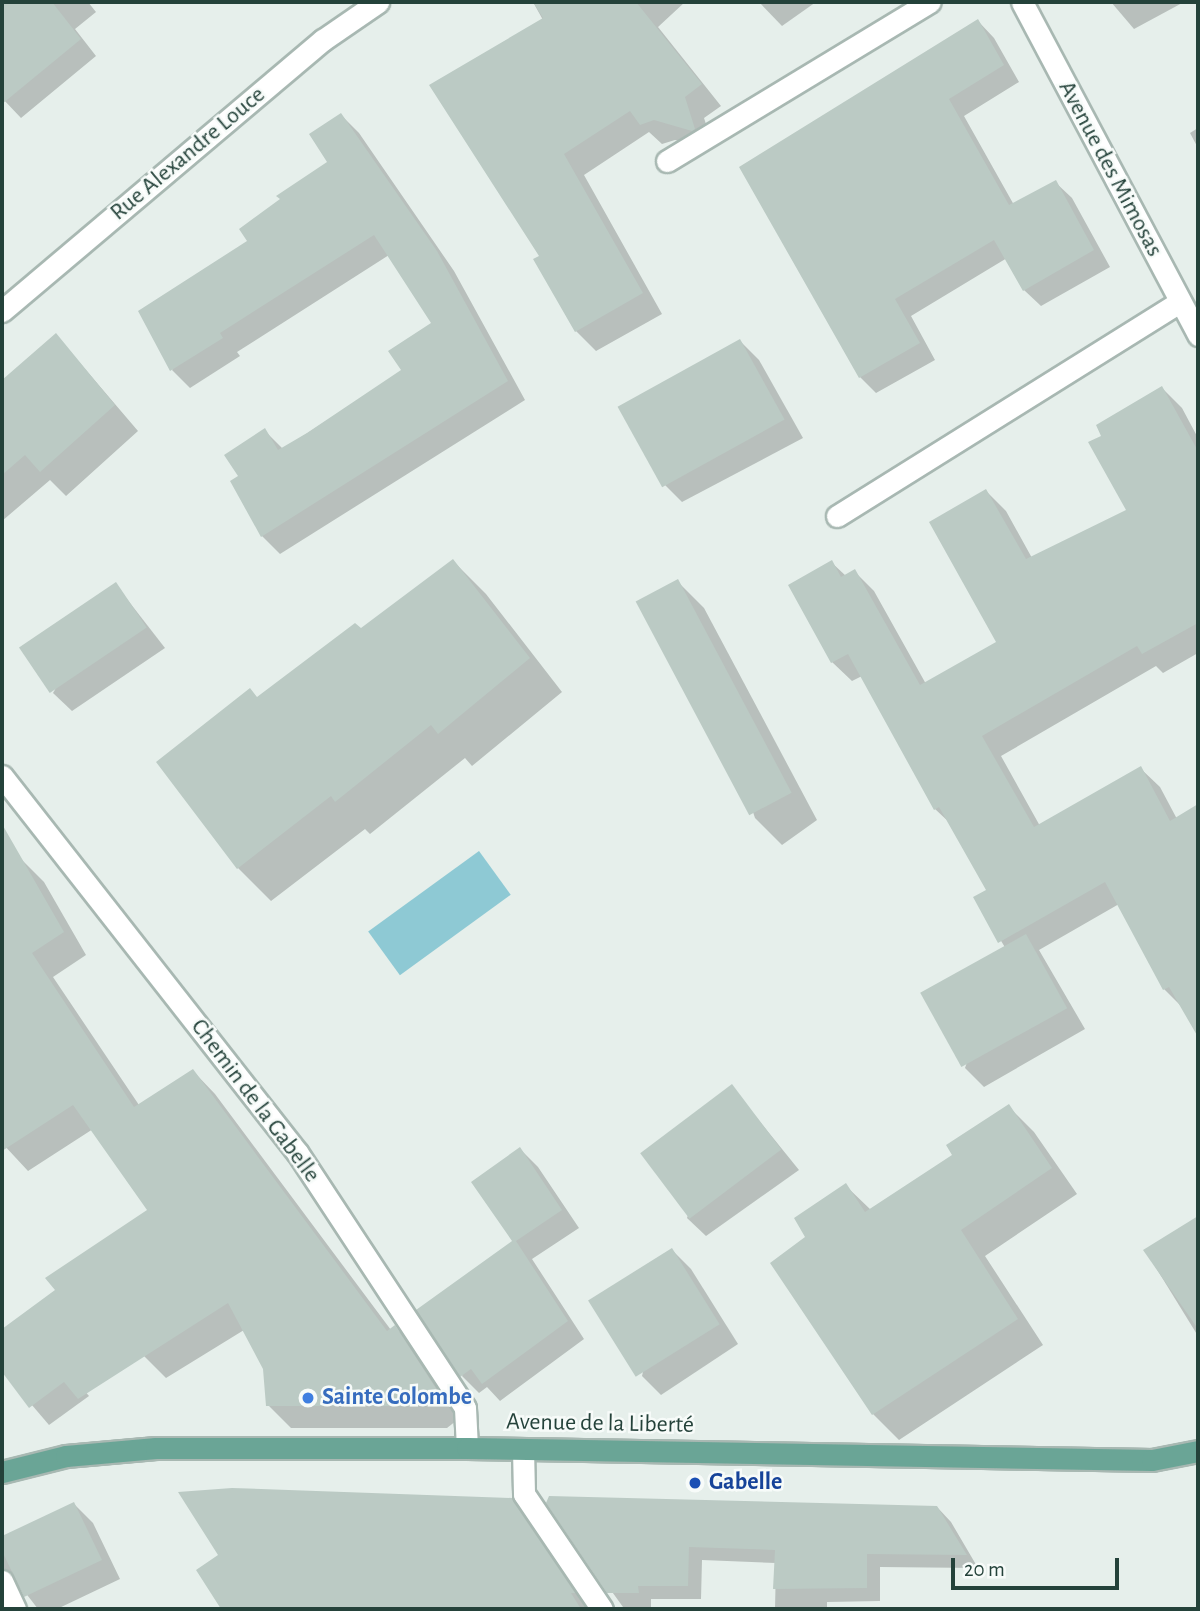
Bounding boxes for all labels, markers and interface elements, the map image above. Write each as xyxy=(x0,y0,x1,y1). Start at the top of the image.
street label: Avenue des Mimosas xyxy=(1052,76,1168,262)
street label: Rue Alexandre Louce xyxy=(105,81,271,227)
street label: Chemin de la Gabelle xyxy=(184,1014,326,1188)
place label: Sainte Colombe xyxy=(322,1384,472,1412)
marker: Sainte Colombe xyxy=(300,1390,316,1406)
street label: Avenue de la Liberté xyxy=(506,1408,694,1440)
place label: Gabelle xyxy=(709,1469,782,1497)
marker: Gabelle xyxy=(687,1475,703,1491)
scale bar xyxy=(955,1544,1123,1588)
text: 20 m xyxy=(964,1559,1005,1580)

